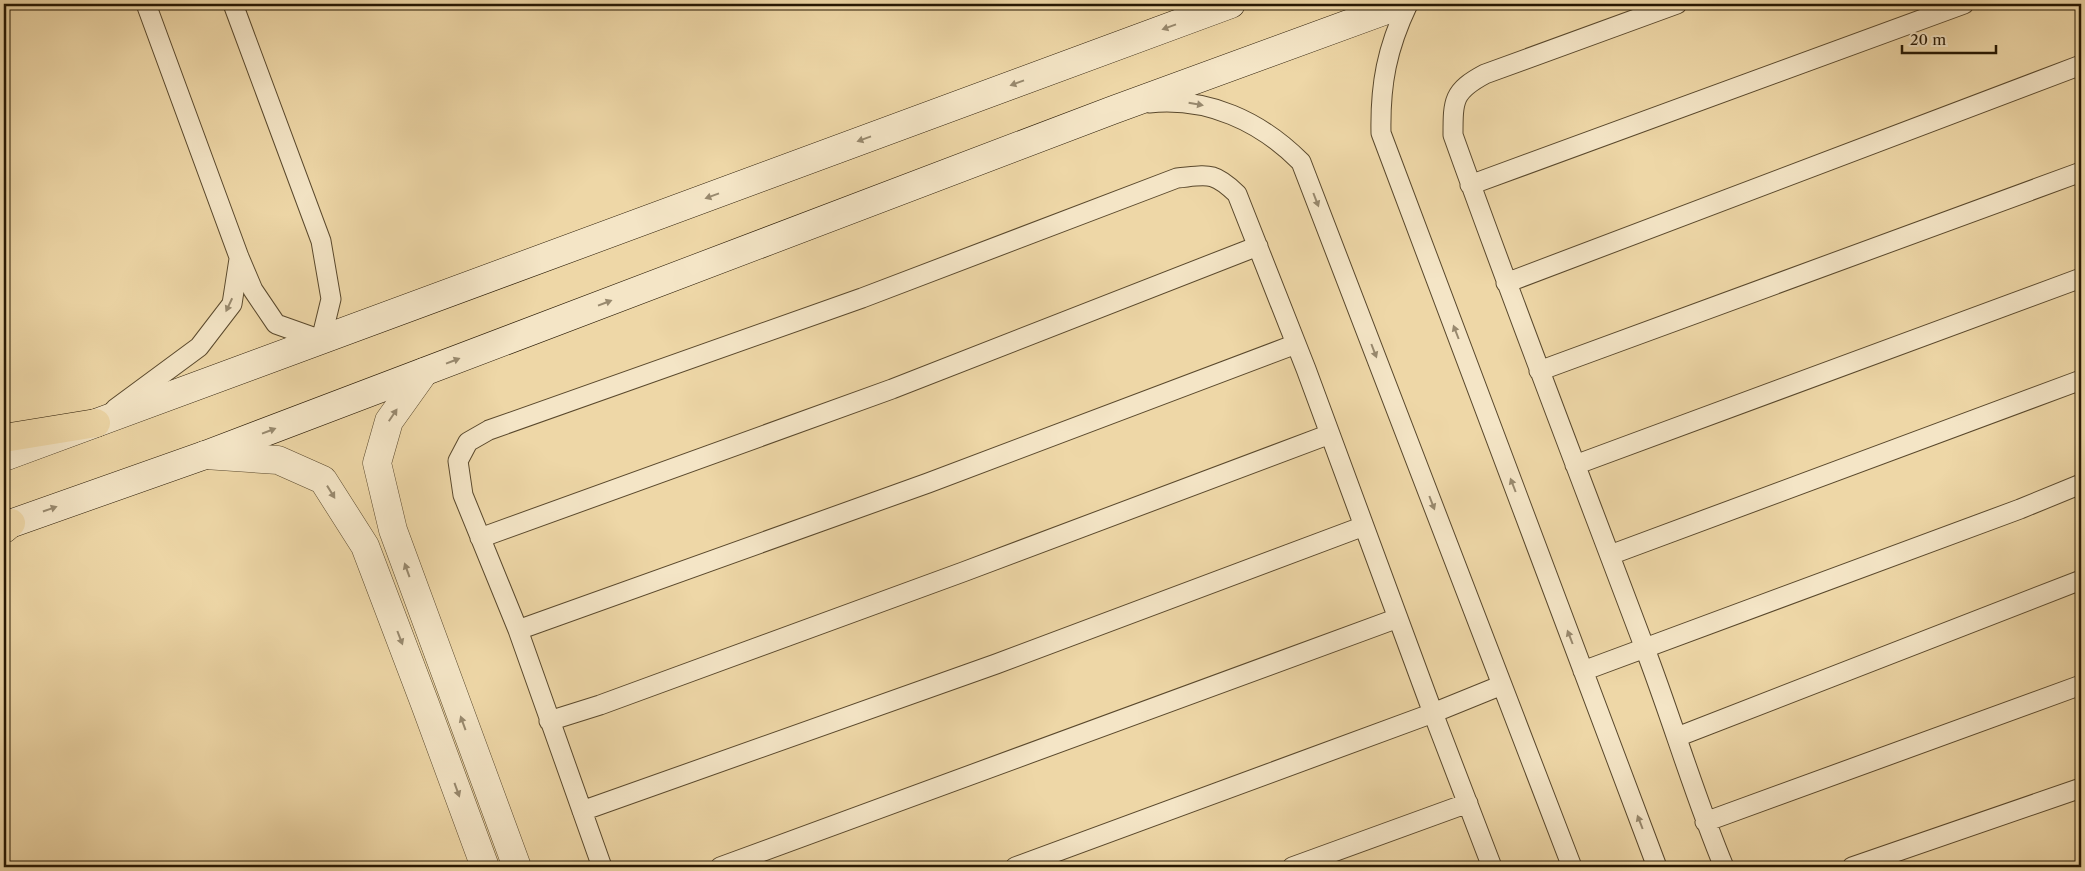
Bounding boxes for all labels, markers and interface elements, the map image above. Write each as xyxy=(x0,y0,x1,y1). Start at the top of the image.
scale bar xyxy=(1902,22,1996,54)
one-way arrow xyxy=(1161,23,1176,31)
text: 20 m xyxy=(1910,30,1946,49)
one-way arrow xyxy=(1009,79,1024,87)
one-way arrow xyxy=(1188,101,1204,109)
one-way arrow xyxy=(857,136,872,143)
one-way arrow xyxy=(704,192,719,200)
one-way arrow xyxy=(1312,192,1320,207)
one-way arrow xyxy=(225,297,234,312)
one-way arrow xyxy=(598,299,612,307)
one-way arrow xyxy=(1452,325,1459,340)
one-way arrow xyxy=(1371,344,1378,359)
one-way arrow xyxy=(446,357,461,364)
one-way arrow xyxy=(389,409,398,422)
one-way arrow xyxy=(261,427,276,434)
one-way arrow xyxy=(1509,477,1516,492)
one-way arrow xyxy=(326,485,335,499)
one-way arrow xyxy=(1428,496,1436,511)
one-way arrow xyxy=(42,505,57,513)
one-way arrow xyxy=(403,563,410,578)
one-way arrow xyxy=(1566,629,1573,644)
one-way arrow xyxy=(396,631,404,646)
one-way arrow xyxy=(459,715,467,730)
one-way arrow xyxy=(454,783,461,798)
one-way arrow xyxy=(1636,814,1643,829)

